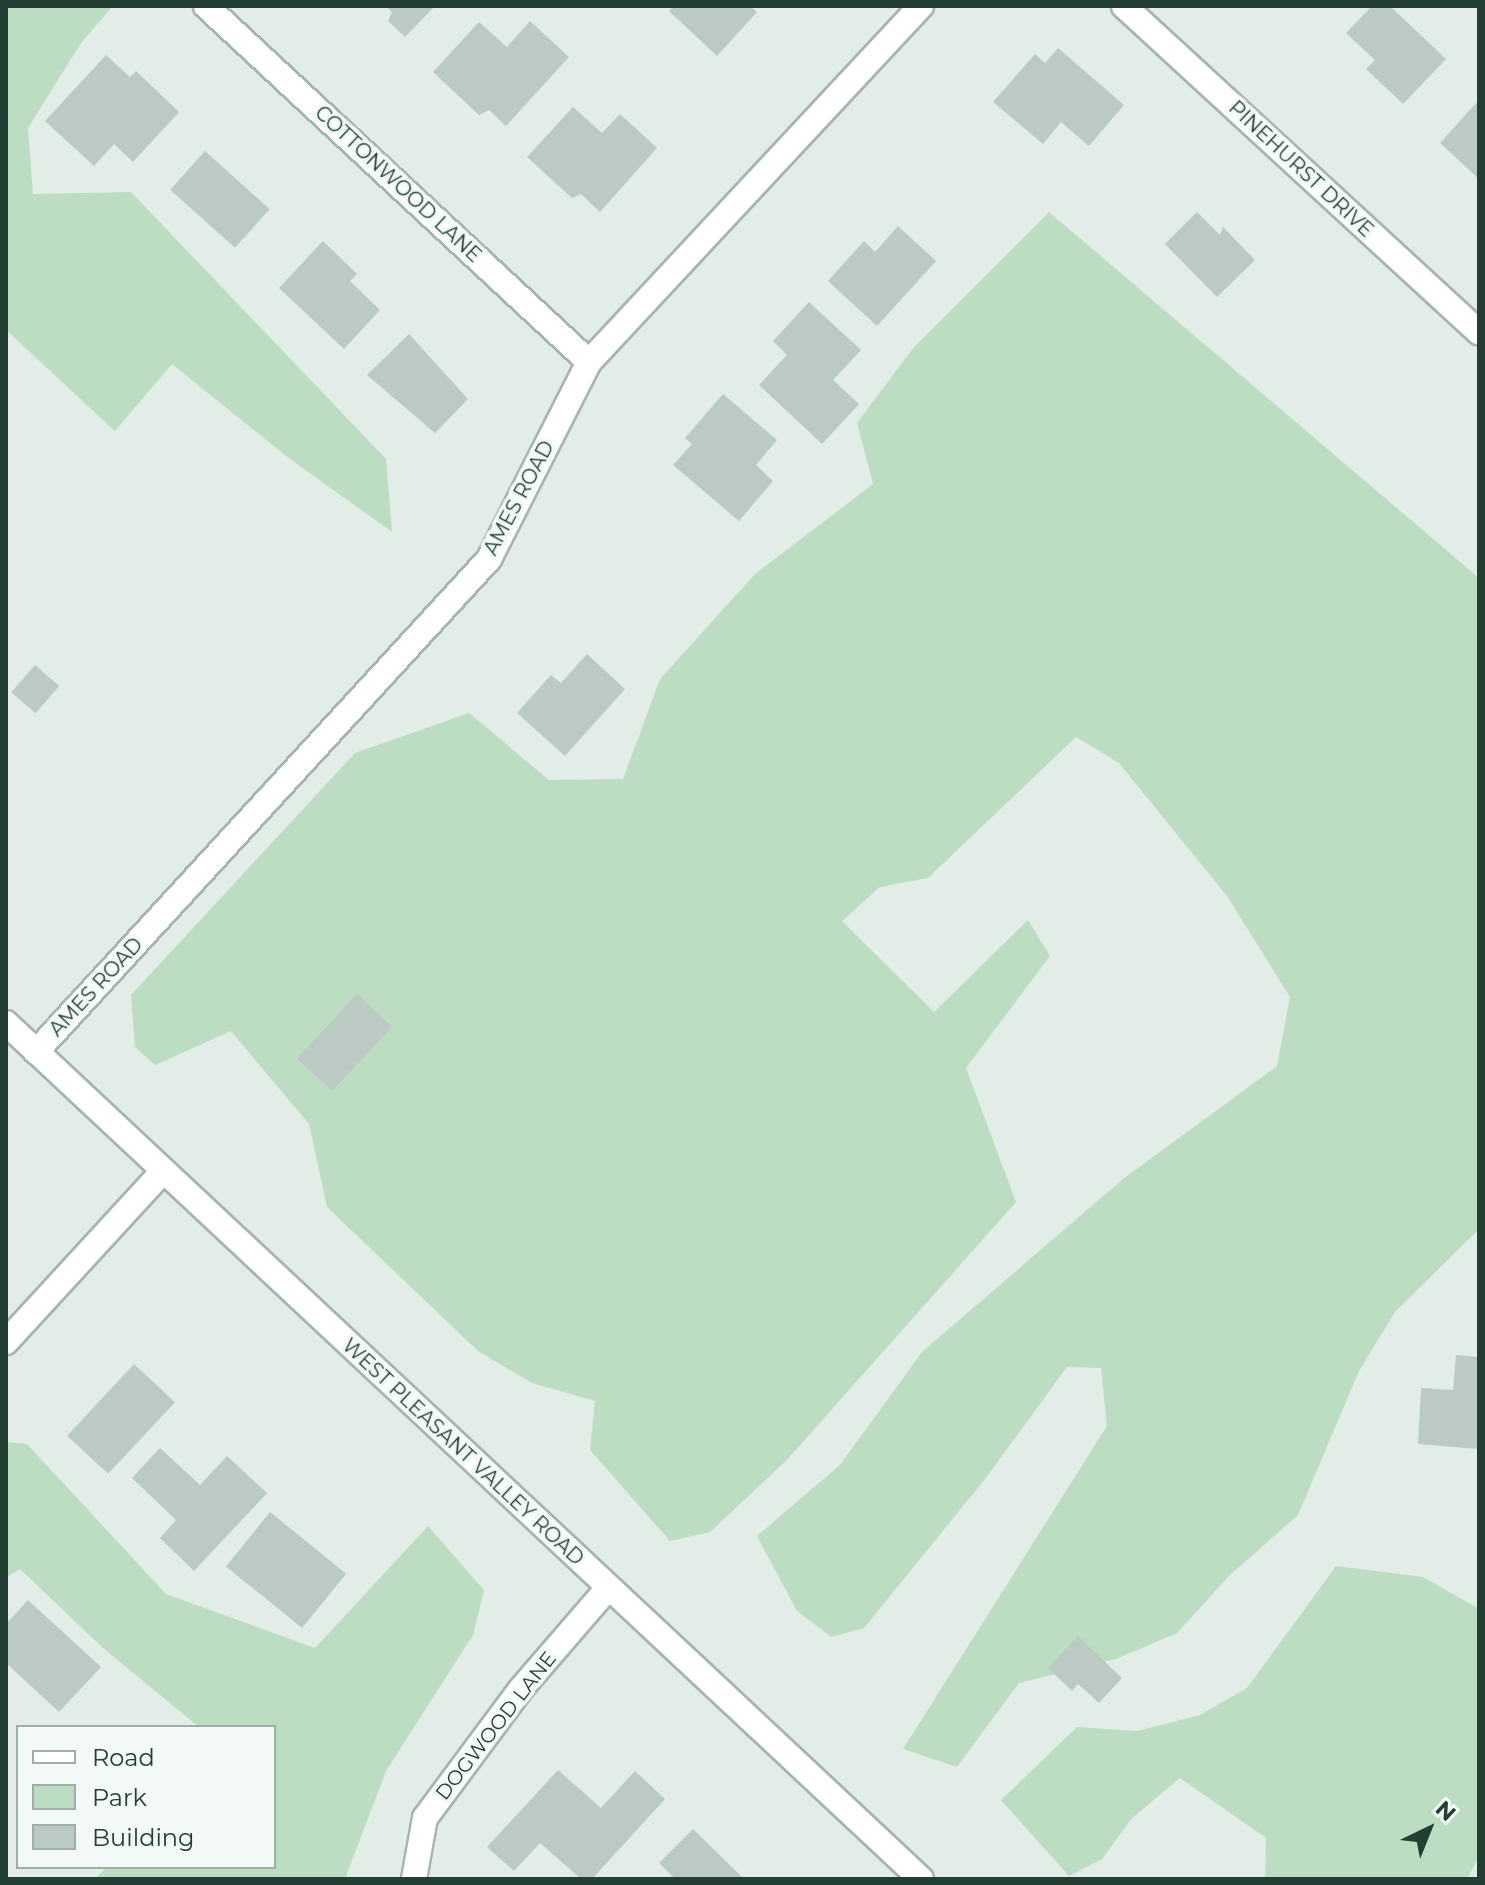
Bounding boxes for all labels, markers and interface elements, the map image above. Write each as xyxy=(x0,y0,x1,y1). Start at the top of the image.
street label: PINEHURST DRIVE xyxy=(1224,96,1378,242)
street label: COTTONWOOD LANE xyxy=(310,101,486,267)
street label: AMES ROAD xyxy=(479,437,559,559)
street label: AMES ROAD xyxy=(44,933,148,1041)
street label: WEST PLEASANT VALLEY ROAD xyxy=(337,1334,589,1570)
street label: DOGWOOD LANE xyxy=(431,1647,561,1805)
legend xyxy=(16,1725,276,1869)
text: Road xyxy=(92,1743,155,1772)
text: Park xyxy=(92,1783,147,1812)
north arrow xyxy=(1389,1789,1469,1869)
text: N xyxy=(1430,1795,1461,1827)
text: Building xyxy=(92,1823,195,1852)

